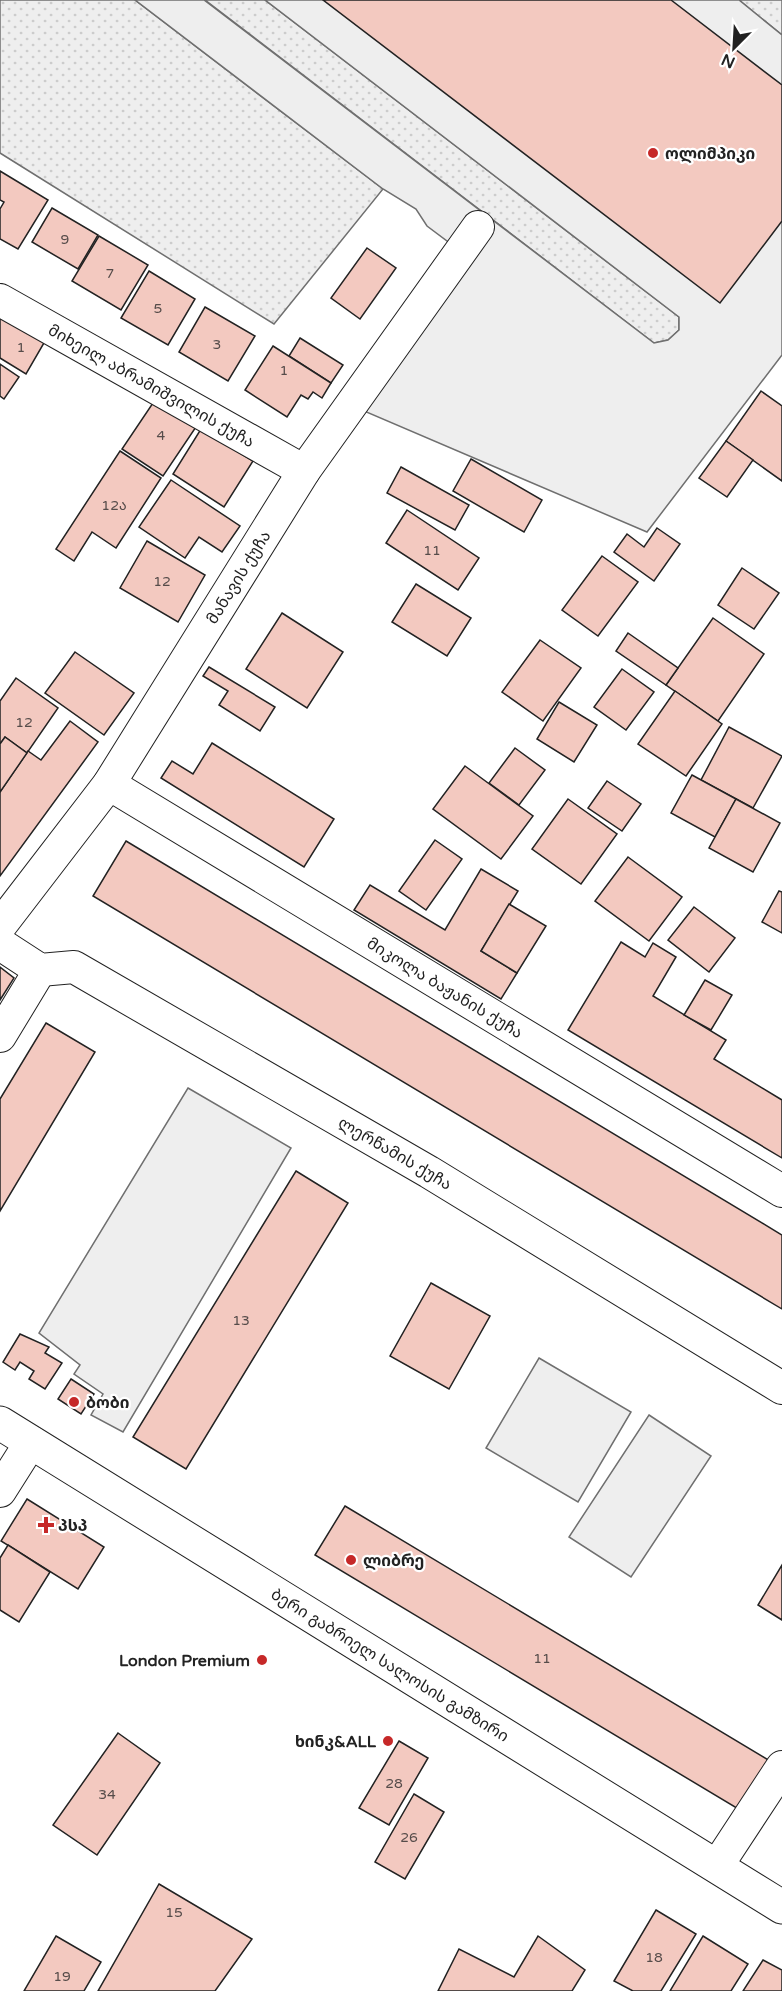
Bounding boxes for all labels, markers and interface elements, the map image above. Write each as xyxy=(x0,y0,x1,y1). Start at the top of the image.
north arrow xyxy=(704,18,764,78)
text: N xyxy=(718,49,738,73)
place label: ოლიმპიკი xyxy=(665,144,755,164)
marker: ოლიმპიკი xyxy=(646,146,660,160)
house number: 9 xyxy=(61,231,69,248)
house number: 7 xyxy=(106,265,114,282)
house number: 5 xyxy=(154,300,162,317)
street label: მიხეილ აბრამიშვილის ქუჩა xyxy=(45,320,258,452)
house number: 3 xyxy=(213,336,221,353)
house number: 1 xyxy=(17,339,25,356)
house number: 1 xyxy=(280,362,288,379)
house number: 4 xyxy=(157,427,166,444)
house number: 12ა xyxy=(101,497,127,514)
street label: მანავის ქუჩა xyxy=(202,527,275,628)
house number: 11 xyxy=(423,542,441,559)
house number: 12 xyxy=(153,573,171,590)
house number: 12 xyxy=(15,714,33,731)
street label: მიკოლა ბაჟანის ქუჩა xyxy=(363,933,526,1043)
street label: ლერწამის ქუჩა xyxy=(334,1113,455,1195)
house number: 13 xyxy=(232,1312,250,1329)
place label: ბობი xyxy=(86,1393,129,1413)
marker: ბობი xyxy=(67,1395,81,1409)
place label: პსპ xyxy=(58,1516,87,1536)
marker: პსპ xyxy=(39,1518,53,1532)
place label: ლიბრე xyxy=(363,1551,424,1571)
marker: ლიბრე xyxy=(344,1553,358,1567)
street label: ბერი გაბრიელ სალოსის გამზირი xyxy=(267,1584,512,1747)
house number: 11 xyxy=(533,1650,551,1667)
place label: London Premium xyxy=(119,1651,250,1671)
marker: London Premium xyxy=(255,1653,269,1667)
place label: ხინკ&ALL xyxy=(295,1732,377,1752)
marker: ხინკ&ALL xyxy=(381,1734,395,1748)
house number: 28 xyxy=(385,1775,403,1792)
house number: 34 xyxy=(98,1786,116,1803)
house number: 26 xyxy=(400,1829,418,1846)
house number: 15 xyxy=(165,1904,183,1921)
house number: 18 xyxy=(645,1949,663,1966)
house number: 19 xyxy=(53,1968,71,1985)

